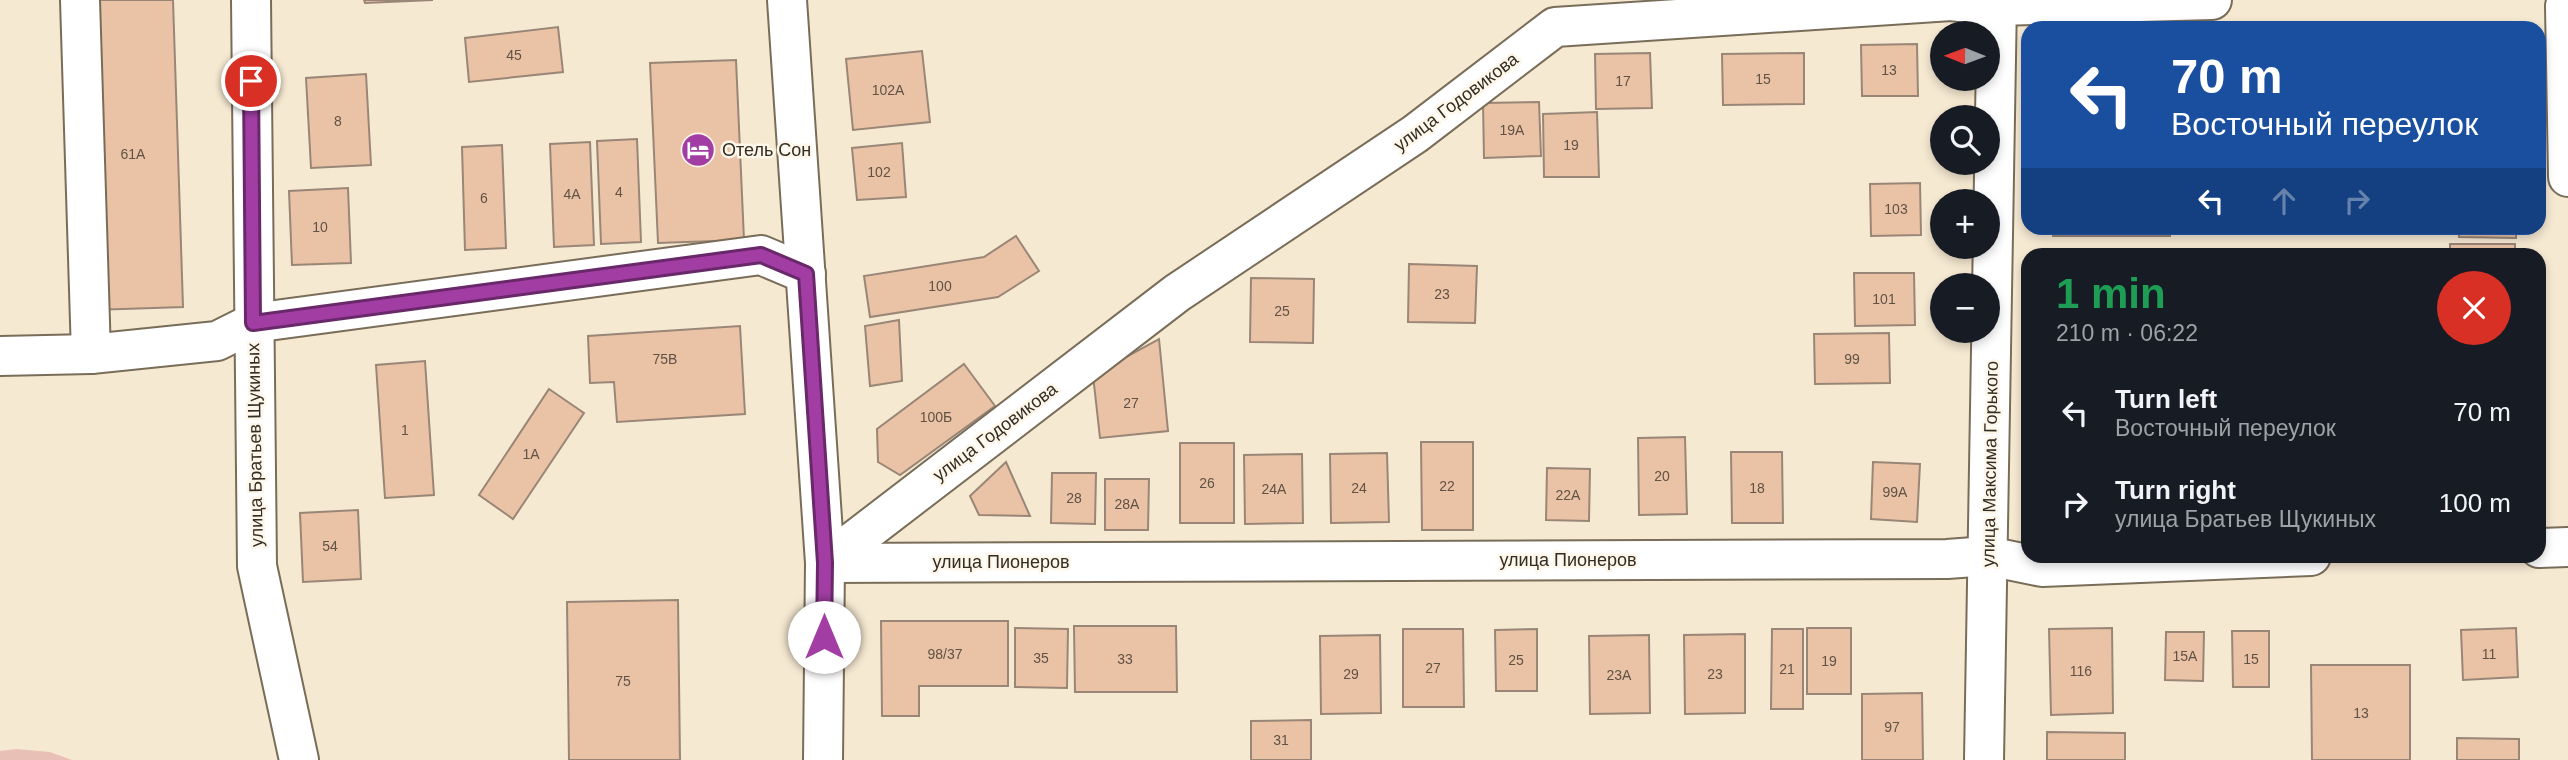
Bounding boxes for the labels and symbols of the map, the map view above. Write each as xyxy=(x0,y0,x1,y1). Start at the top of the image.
north arrow xyxy=(1930,21,2000,91)
house number: 45 xyxy=(506,47,522,63)
street label: улица Годовикова xyxy=(1390,48,1523,155)
pin xyxy=(221,51,281,111)
house number: 13 xyxy=(1881,62,1897,78)
house number: 15 xyxy=(1755,71,1771,87)
house number: 17 xyxy=(1615,73,1631,89)
house number: 102А xyxy=(872,82,905,98)
house number: 8 xyxy=(334,113,342,129)
house number: 19А xyxy=(1500,122,1525,138)
hotel icon: Отель Сон xyxy=(679,131,717,169)
house number: 19 xyxy=(1563,137,1579,153)
place label: Отель Сон xyxy=(722,140,811,160)
house number: 61А xyxy=(121,146,146,162)
house number: 102 xyxy=(867,164,891,180)
house number: 4 xyxy=(615,184,623,200)
house number: 4А xyxy=(563,186,581,202)
house number: 6 xyxy=(480,190,488,206)
house number: 103 xyxy=(1884,201,1908,217)
house number: 10 xyxy=(312,219,328,235)
house number: 100 xyxy=(928,278,952,294)
house number: 23 xyxy=(1434,286,1450,302)
house number: 101 xyxy=(1872,291,1896,307)
house number: 25 xyxy=(1274,303,1290,319)
street label: улица Братьев Щукиных xyxy=(243,343,267,547)
house number: 75В xyxy=(653,351,677,367)
house number: 99 xyxy=(1844,351,1860,367)
street label: улица Максима Горького xyxy=(1978,361,2002,567)
street label: улица Годовикова xyxy=(929,378,1062,485)
house number: 27 xyxy=(1123,395,1139,411)
house number: 100Б xyxy=(920,409,952,425)
house number: 1 xyxy=(401,422,409,438)
house number: 1А xyxy=(522,446,540,462)
house number: 20 xyxy=(1654,468,1670,484)
house number: 26 xyxy=(1199,475,1215,491)
house number: 22 xyxy=(1439,478,1455,494)
house number: 24 xyxy=(1351,480,1367,496)
house number: 18 xyxy=(1749,480,1765,496)
house number: 24А xyxy=(1262,481,1287,497)
house number: 99А xyxy=(1883,484,1908,500)
house number: 22А xyxy=(1556,487,1581,503)
house number: 28 xyxy=(1066,490,1082,506)
house number: 28А xyxy=(1115,496,1140,512)
house number: 54 xyxy=(322,538,338,554)
street label: улица Пионеров xyxy=(1499,550,1637,570)
street label: улица Пионеров xyxy=(932,552,1070,572)
position arrow xyxy=(787,600,861,674)
house number: 98/37 xyxy=(927,646,963,662)
house number: 11 xyxy=(2482,646,2496,662)
house number: 15А xyxy=(2173,648,2198,664)
house number: 35 xyxy=(1033,650,1049,666)
house number: 33 xyxy=(1117,651,1133,667)
house number: 15 xyxy=(2243,651,2259,667)
house number: 25 xyxy=(1508,652,1524,668)
house number: 19 xyxy=(1821,653,1837,669)
house number: 27 xyxy=(1425,660,1441,676)
house number: 21 xyxy=(1779,661,1795,677)
house number: 116 xyxy=(2070,663,2092,679)
house number: 29 xyxy=(1343,666,1359,682)
house number: 23 xyxy=(1707,666,1723,682)
house number: 23А xyxy=(1607,667,1632,683)
house number: 75 xyxy=(615,673,631,689)
house number: 13 xyxy=(2353,705,2369,721)
house number: 97 xyxy=(1884,719,1900,735)
house number: 31 xyxy=(1273,732,1289,748)

